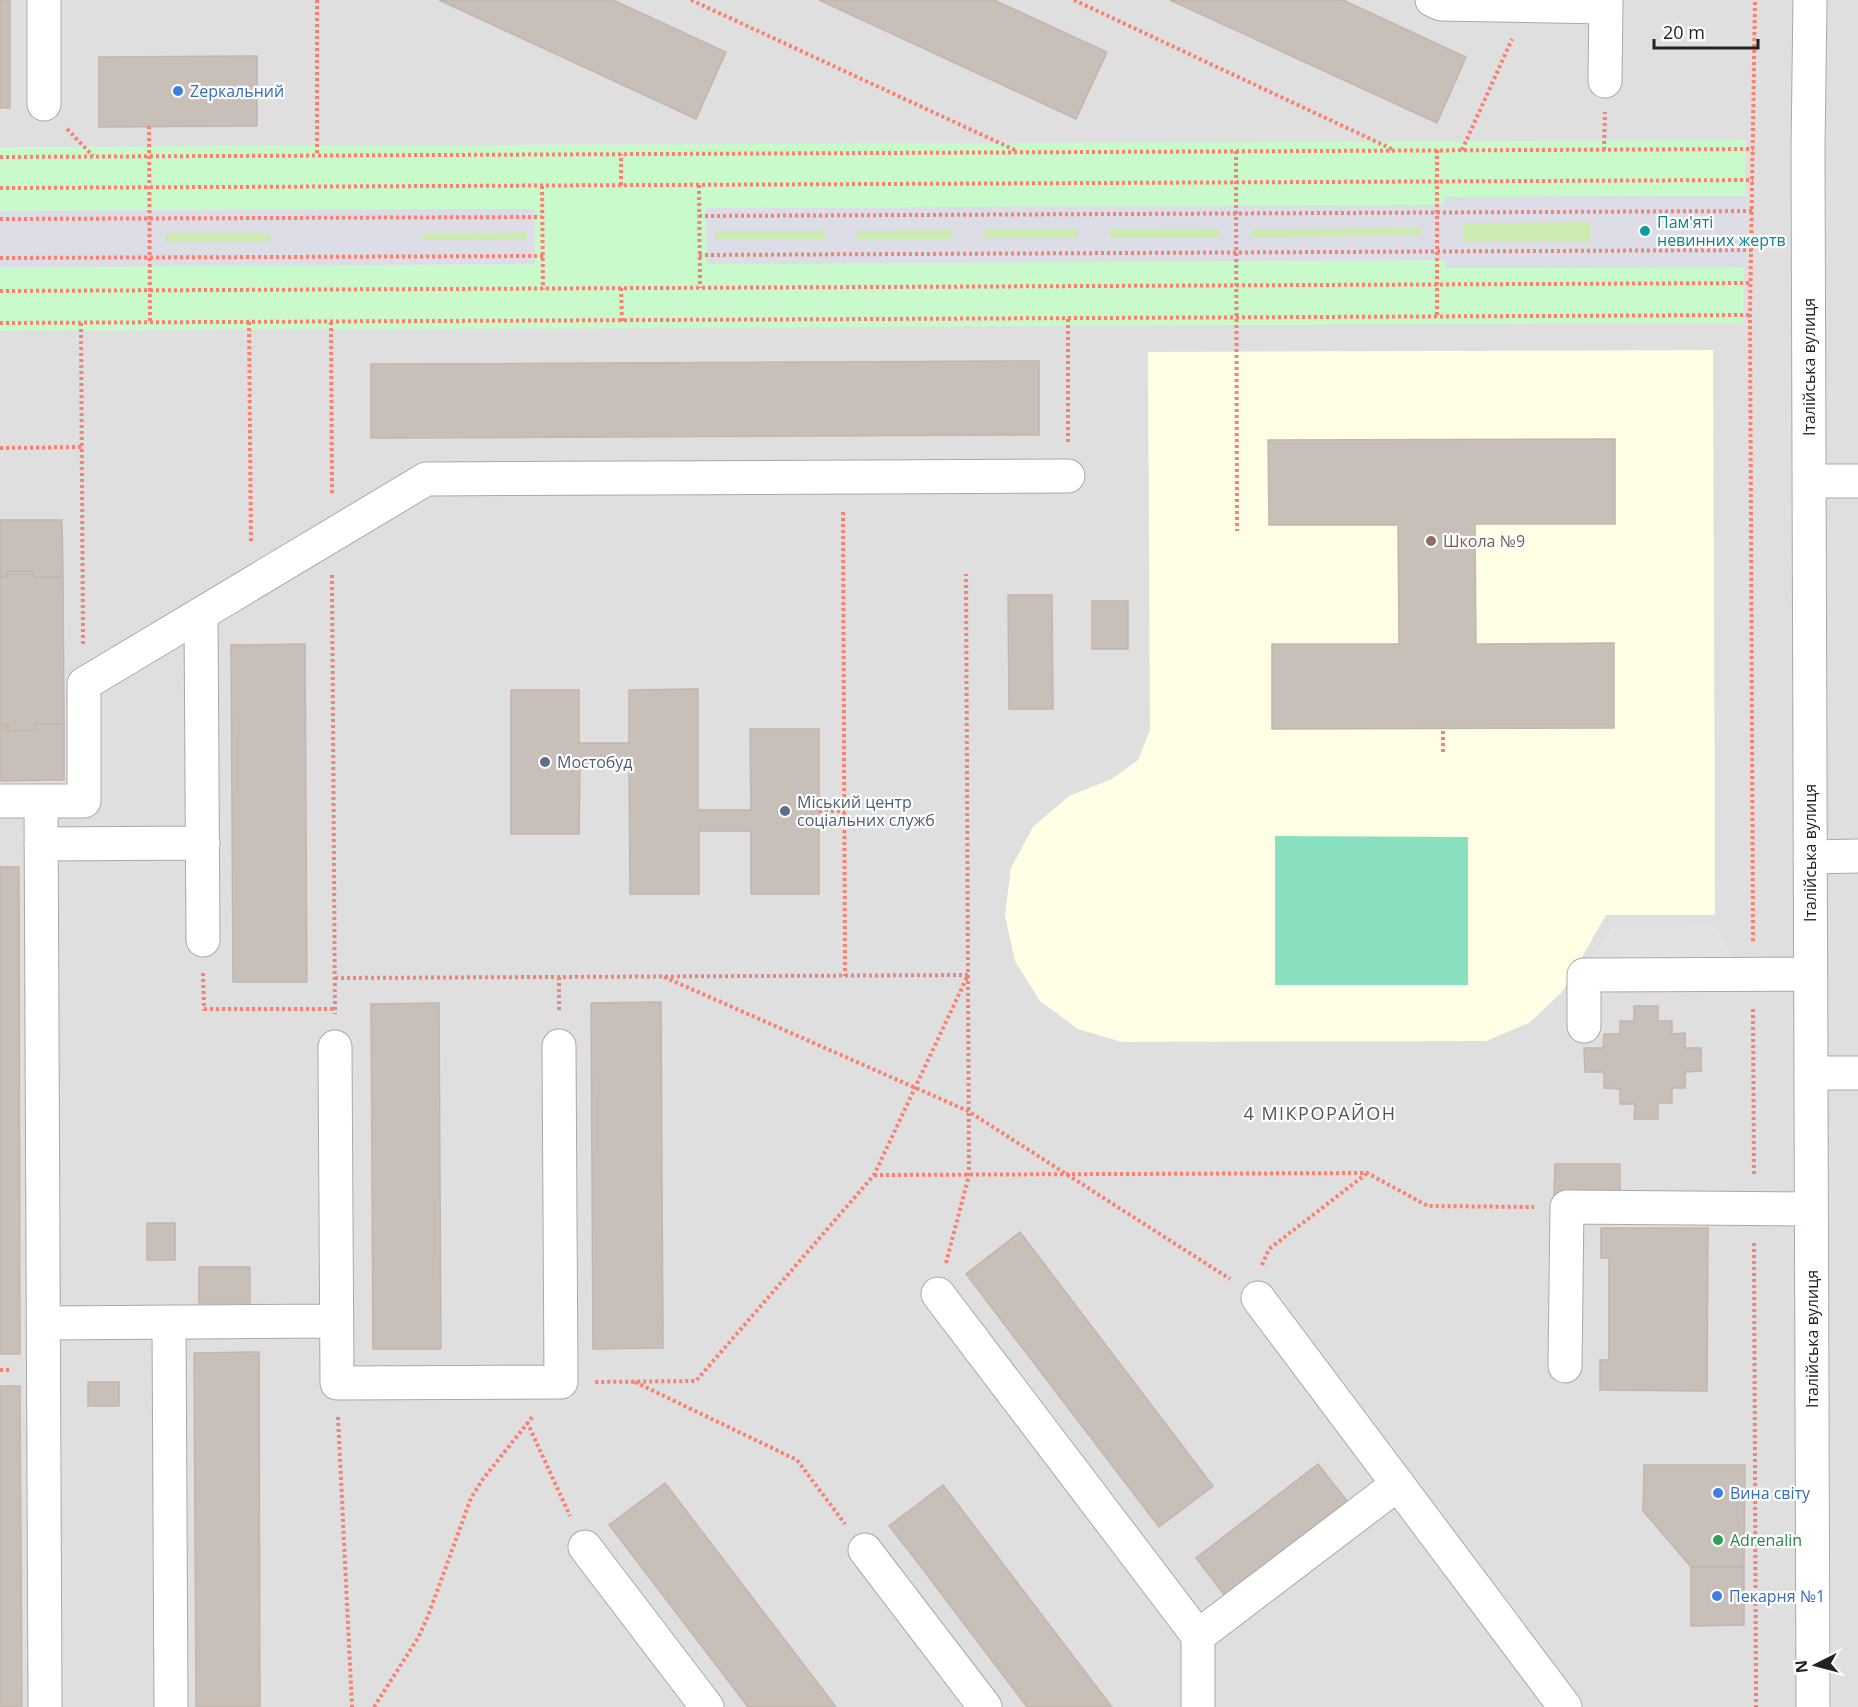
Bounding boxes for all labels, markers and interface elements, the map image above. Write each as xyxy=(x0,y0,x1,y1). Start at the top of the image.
scale bar xyxy=(1654,12,1758,50)
text: 20 m xyxy=(1663,20,1705,44)
place label: Zеркальний xyxy=(190,80,284,102)
marker: Zеркальний xyxy=(171,84,185,98)
place label: Пам'яті невинних жертв xyxy=(1657,211,1786,251)
marker: Пам'яті невинних жертв xyxy=(1638,224,1652,238)
street label: Італійська вулиця xyxy=(1798,298,1820,436)
place label: Школа №9 xyxy=(1443,530,1525,552)
marker: Школа №9 xyxy=(1424,534,1438,548)
place label: Мостобуд xyxy=(557,751,633,773)
marker: Мостобуд xyxy=(538,755,552,769)
street label: Італійська вулиця xyxy=(1799,784,1821,922)
place label: Міський центр соціальних служб xyxy=(797,791,935,831)
marker: Міський центр соціальних служб xyxy=(778,804,792,818)
district label: 4 МІКРОРАЙОН xyxy=(1243,1101,1397,1125)
street label: Італійська вулиця xyxy=(1801,1270,1823,1408)
place label: Вина світу xyxy=(1730,1482,1811,1504)
marker: Вина світу xyxy=(1711,1486,1725,1500)
place label: Adrenalin xyxy=(1730,1529,1802,1551)
marker: Adrenalin xyxy=(1711,1533,1725,1547)
place label: Пекарня №1 xyxy=(1729,1585,1825,1607)
marker: Пекарня №1 xyxy=(1710,1589,1724,1603)
north arrow xyxy=(1786,1635,1846,1695)
text: N xyxy=(1789,1659,1813,1674)

